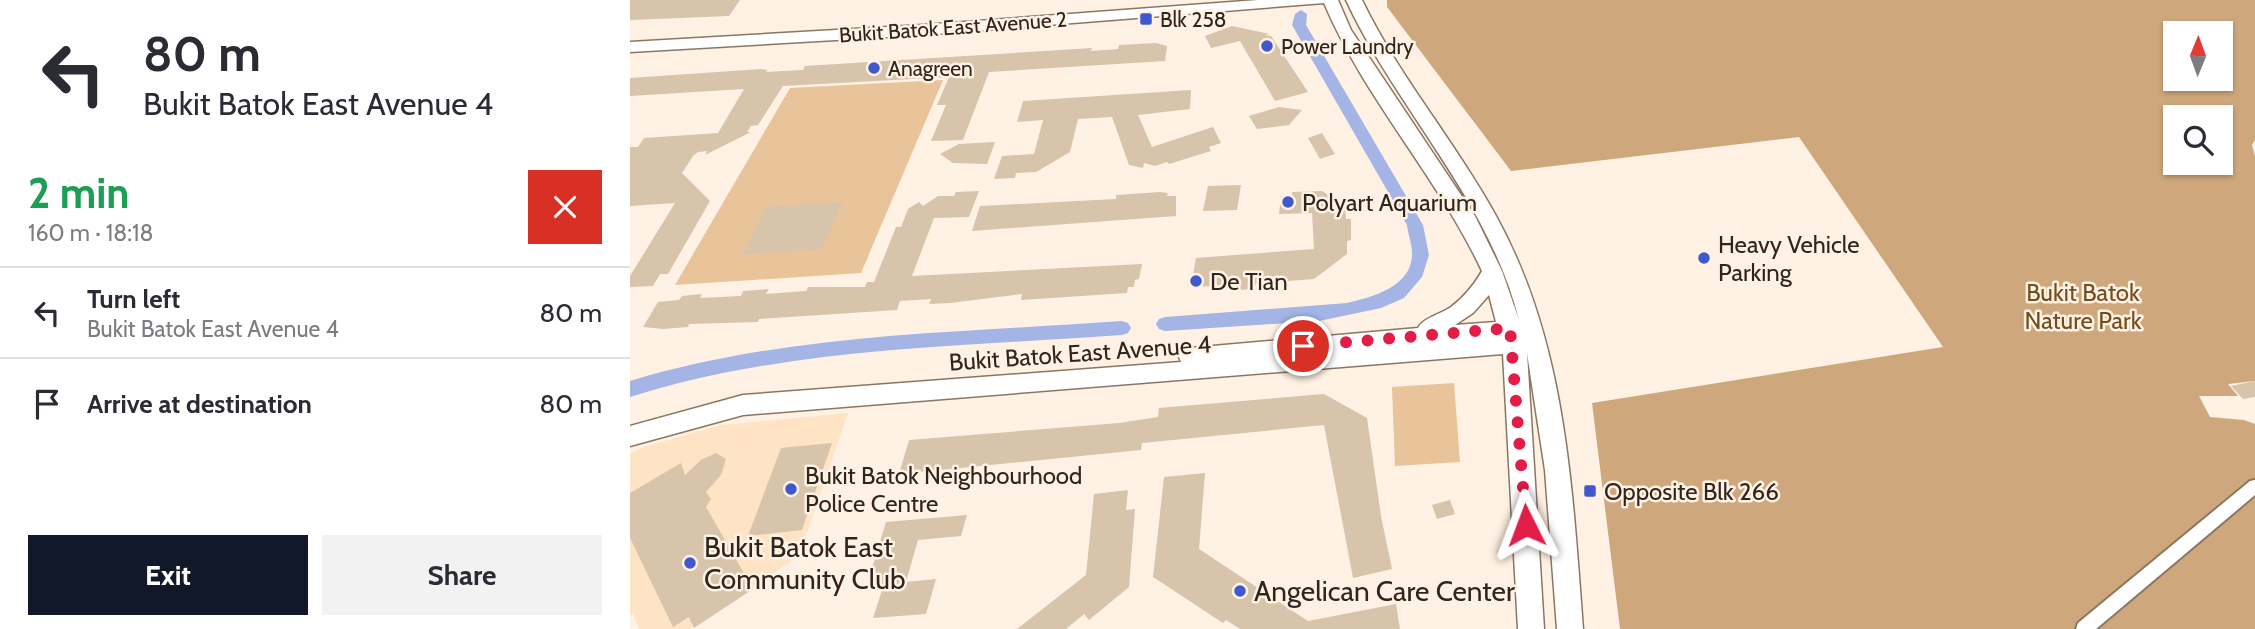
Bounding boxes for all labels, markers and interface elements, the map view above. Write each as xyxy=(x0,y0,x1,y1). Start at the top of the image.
street label: Bukit Batok East Avenue 2 xyxy=(838,7,1068,47)
place label: Blk 258 xyxy=(1160,7,1227,32)
marker: Blk 258 xyxy=(1138,11,1154,27)
north arrow xyxy=(2163,21,2233,91)
map controls xyxy=(2163,21,2233,175)
text: 80 m xyxy=(143,24,261,83)
icon: left xyxy=(28,28,119,119)
place label: Power Laundry xyxy=(1281,34,1414,59)
marker: Power Laundry xyxy=(1259,38,1275,54)
place label: Anagreen xyxy=(888,56,973,81)
marker: Anagreen xyxy=(866,60,882,76)
text: Bukit Batok East Avenue 4 xyxy=(143,84,493,123)
button: search xyxy=(2163,105,2233,175)
text: 2 min xyxy=(28,167,129,219)
button: close xyxy=(528,170,602,244)
place label: Polyart Aquarium xyxy=(1302,188,1477,217)
marker: Polyart Aquarium xyxy=(1280,194,1296,210)
text: 160 m · 18:18 xyxy=(28,219,153,247)
place label: Heavy Vehicle Parking xyxy=(1718,230,1860,287)
marker: Heavy Vehicle Parking xyxy=(1696,250,1712,266)
place label: De Tian xyxy=(1210,267,1288,296)
marker: De Tian xyxy=(1188,273,1204,289)
park label: Bukit Batok Nature Park xyxy=(2025,278,2142,335)
text: Turn left xyxy=(87,283,180,315)
icon: left xyxy=(28,294,66,332)
text: 80 m xyxy=(539,297,602,329)
text: Bukit Batok East Avenue 4 xyxy=(87,315,339,343)
pin xyxy=(1273,316,1333,376)
icon: arrive xyxy=(1284,327,1322,365)
street label: Bukit Batok East Avenue 4 xyxy=(948,329,1212,377)
icon: arrive xyxy=(28,385,66,423)
text: Arrive at destination xyxy=(87,388,312,420)
text: 80 m xyxy=(539,388,602,420)
place label: Bukit Batok Neighbourhood Police Centre xyxy=(805,461,1082,518)
place label: Opposite Blk 266 xyxy=(1604,477,1779,506)
marker: Bukit Batok Neighbourhood Police Centre xyxy=(783,481,799,497)
marker: Opposite Blk 266 xyxy=(1582,483,1598,499)
position arrow xyxy=(1489,488,1563,562)
place label: Bukit Batok East Community Club xyxy=(704,530,906,596)
button: Exit xyxy=(28,535,308,615)
button: Share xyxy=(322,535,602,615)
marker: Bukit Batok East Community Club xyxy=(682,555,698,571)
place label: Angelican Care Center xyxy=(1254,574,1515,608)
marker: Angelican Care Center xyxy=(1232,583,1248,599)

